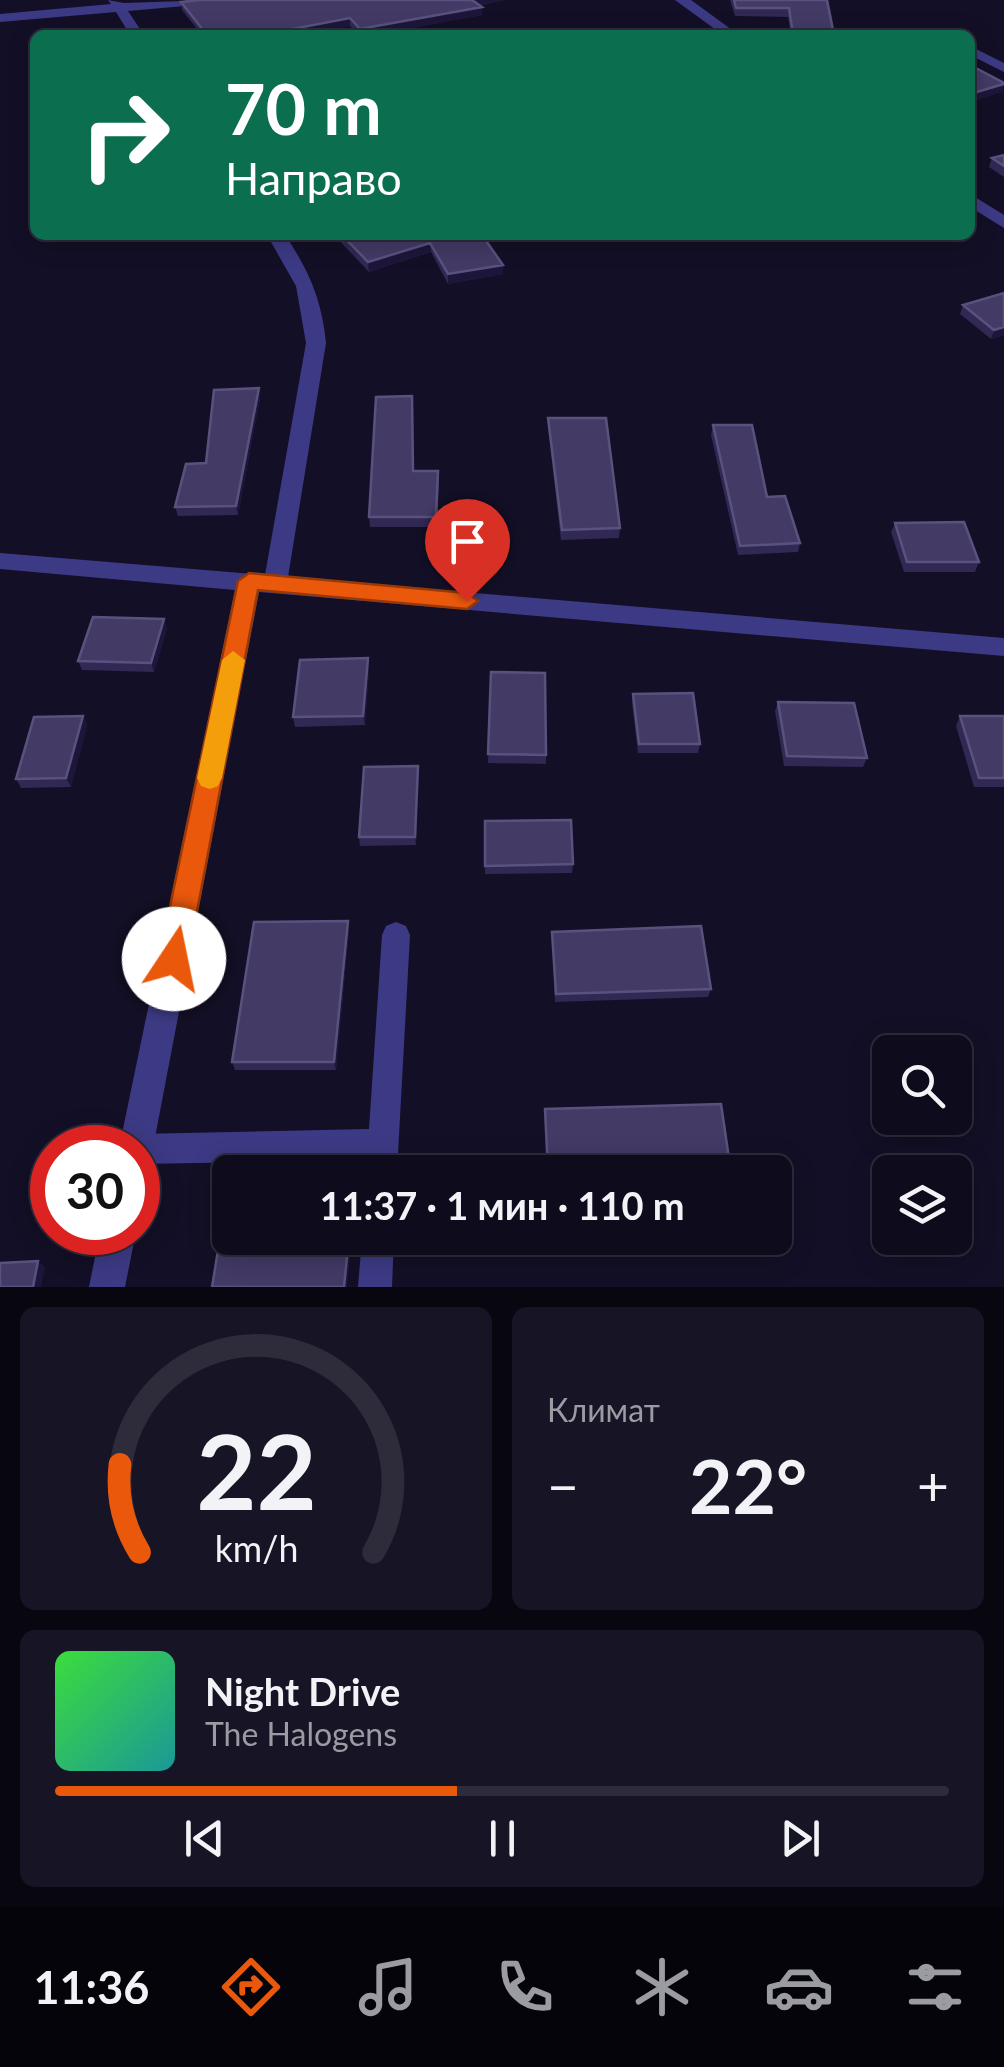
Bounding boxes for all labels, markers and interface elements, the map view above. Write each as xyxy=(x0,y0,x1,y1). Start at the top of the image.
text: 70 m xyxy=(225,66,382,150)
icon: right xyxy=(60,70,190,200)
text: Направо xyxy=(225,151,402,205)
pin xyxy=(425,499,510,602)
icon: arrive xyxy=(440,514,495,569)
position arrow xyxy=(122,907,226,1011)
map controls xyxy=(872,1035,972,1255)
button: search xyxy=(872,1035,972,1135)
speed limit sign: 30 xyxy=(30,1125,160,1255)
button: layers xyxy=(872,1155,972,1255)
text: 11:37 · 1 мин · 110 m xyxy=(319,1182,685,1228)
text: Климат xyxy=(547,1390,660,1429)
text: 22 xyxy=(196,1407,316,1532)
text: 22° xyxy=(689,1440,807,1530)
text: − xyxy=(547,1452,579,1518)
text: + xyxy=(917,1452,949,1518)
text: km/h xyxy=(214,1527,298,1570)
text: Night Drive xyxy=(205,1668,400,1714)
text: The Halogens xyxy=(205,1714,397,1753)
icon: previous xyxy=(177,1811,232,1866)
icon: pause xyxy=(475,1811,530,1866)
icon: next xyxy=(773,1811,828,1866)
icon: directions xyxy=(216,1952,286,2022)
icon: music xyxy=(353,1952,423,2022)
icon: phone xyxy=(490,1952,560,2022)
icon: climate xyxy=(627,1952,697,2022)
icon: car xyxy=(764,1952,834,2022)
icon: filters xyxy=(900,1952,970,2022)
text: 11:36 xyxy=(33,1960,149,2014)

